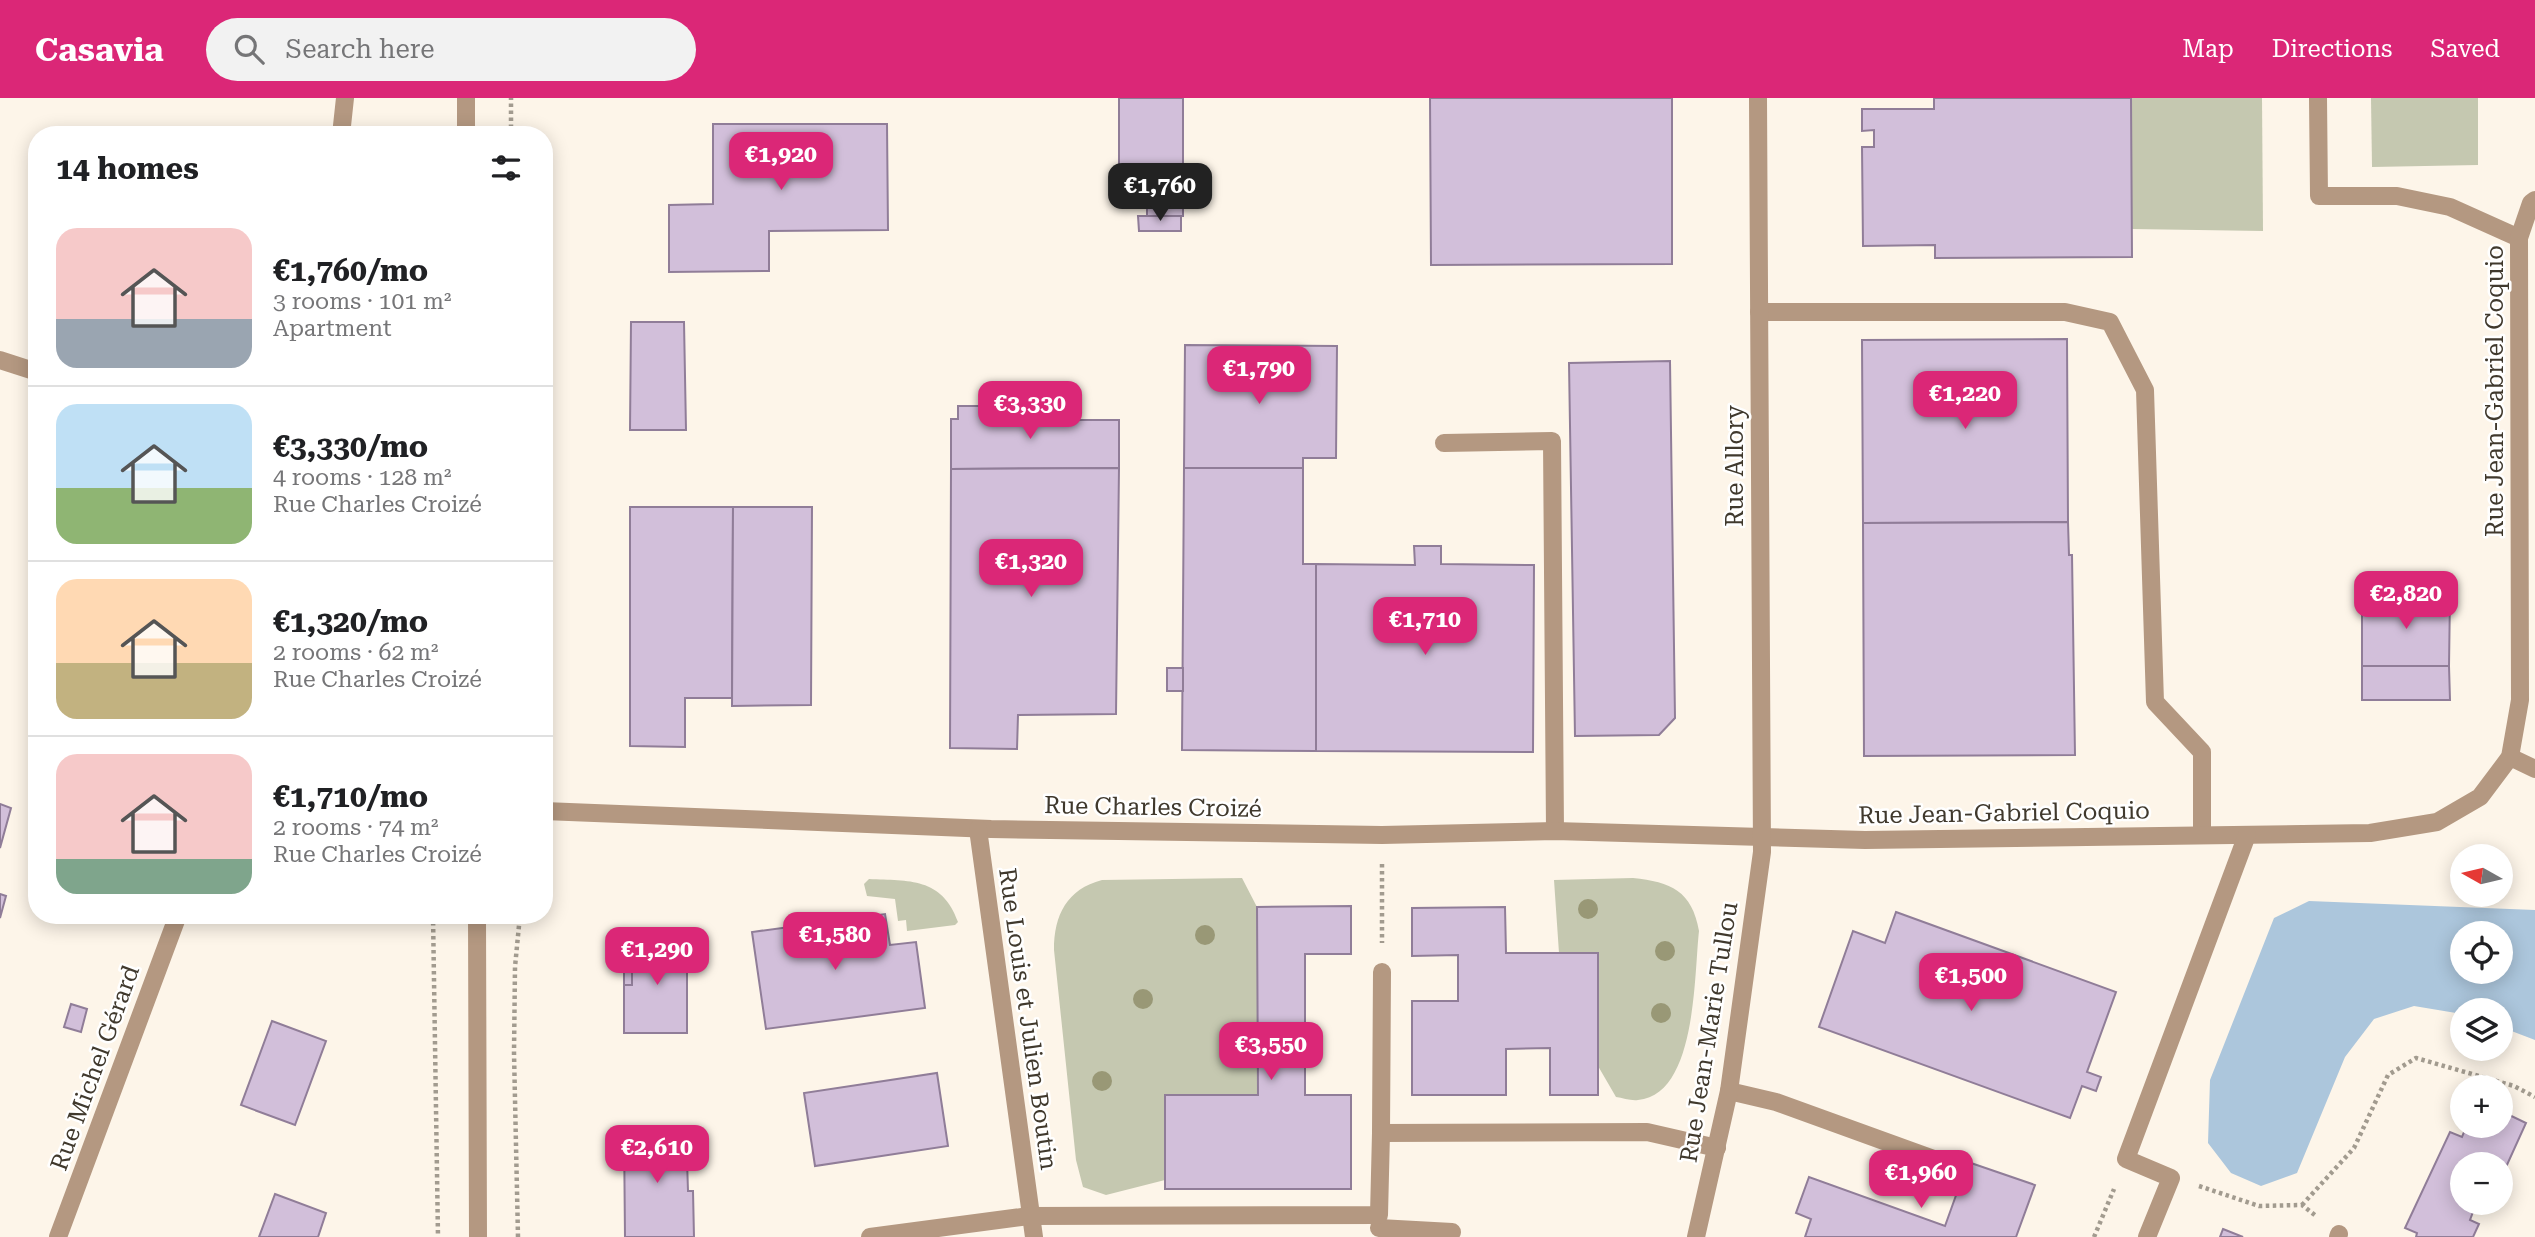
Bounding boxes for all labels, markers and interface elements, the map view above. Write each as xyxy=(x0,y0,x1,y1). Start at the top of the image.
search box xyxy=(206,18,696,81)
text: Casavia xyxy=(35,30,164,69)
icon: search xyxy=(230,30,268,68)
text: Search here xyxy=(286,34,434,64)
text: Map xyxy=(2182,35,2234,63)
text: Directions xyxy=(2272,35,2392,63)
text: Saved xyxy=(2430,35,2500,63)
pin: €1,920 xyxy=(724,132,838,192)
text: €1,920 xyxy=(745,141,817,168)
icon: filters xyxy=(487,149,525,187)
text: 14 homes xyxy=(56,151,199,186)
pin: €1,760 xyxy=(1103,164,1217,223)
text: €1,760 xyxy=(1124,172,1196,199)
street label: Rue Jean-Gabriel Coquio xyxy=(2481,245,2509,537)
text: €1,760/mo xyxy=(273,253,428,288)
icon: home xyxy=(112,256,196,340)
text: 3 rooms · 101 m² xyxy=(273,288,451,315)
text: Apartment xyxy=(273,315,392,342)
pin: €1,790 xyxy=(1202,346,1316,406)
text: €1,790 xyxy=(1223,355,1295,382)
pin: €1,220 xyxy=(1908,372,2022,431)
text: €1,220 xyxy=(1929,380,2001,407)
pin: €3,330 xyxy=(973,382,1087,441)
text: €3,330 xyxy=(994,390,1066,417)
street label: Rue Allory xyxy=(1721,404,1749,527)
text: €3,330/mo xyxy=(273,429,428,464)
icon: home xyxy=(112,432,196,516)
text: 4 rooms · 128 m² xyxy=(273,464,451,491)
text: Rue Charles Croizé xyxy=(273,491,482,518)
pin: €1,320 xyxy=(974,540,1088,599)
text: €1,320 xyxy=(995,548,1067,575)
pin: €2,820 xyxy=(2349,572,2463,631)
text: €2,820 xyxy=(2370,580,2442,607)
pin: €1,710 xyxy=(1368,598,1482,657)
text: €1,320/mo xyxy=(273,604,428,639)
text: €1,710 xyxy=(1389,606,1461,633)
icon: home xyxy=(112,607,196,691)
text: 2 rooms · 62 m² xyxy=(273,639,439,666)
text: Rue Charles Croizé xyxy=(273,666,482,693)
text: €1,710/mo xyxy=(273,779,428,814)
icon: home xyxy=(112,782,196,866)
street label: Rue Charles Croizé xyxy=(1044,791,1262,823)
street label: Rue Jean-Gabriel Coquio xyxy=(1858,796,2150,830)
text: 2 rooms · 74 m² xyxy=(273,814,439,841)
text: Rue Charles Croizé xyxy=(273,841,482,868)
north arrow xyxy=(2450,844,2513,906)
map controls xyxy=(2450,844,2513,1215)
street label: Rue Louis et Julien Boutin xyxy=(993,866,1063,1172)
street label: Rue Jean-Marie Tullou xyxy=(1675,900,1743,1164)
pin: €1,580 xyxy=(778,912,892,972)
text: €1,580 xyxy=(799,921,871,948)
button: locate xyxy=(2450,921,2513,984)
pin: €1,290 xyxy=(600,928,714,987)
text: €1,290 xyxy=(621,936,693,963)
pin: €1,500 xyxy=(1914,954,2028,1013)
street label: Rue Michel Gérard xyxy=(45,962,145,1174)
text: €1,500 xyxy=(1935,962,2007,989)
button: layers xyxy=(2450,998,2513,1061)
pin: €3,550 xyxy=(1214,1023,1328,1082)
text: €3,550 xyxy=(1235,1031,1307,1058)
button: + xyxy=(2450,1075,2513,1138)
pin: €2,610 xyxy=(600,1126,714,1185)
text: €2,610 xyxy=(621,1134,693,1161)
pin: €1,960 xyxy=(1864,1150,1978,1210)
button: − xyxy=(2450,1152,2513,1215)
text: €1,960 xyxy=(1885,1159,1957,1186)

